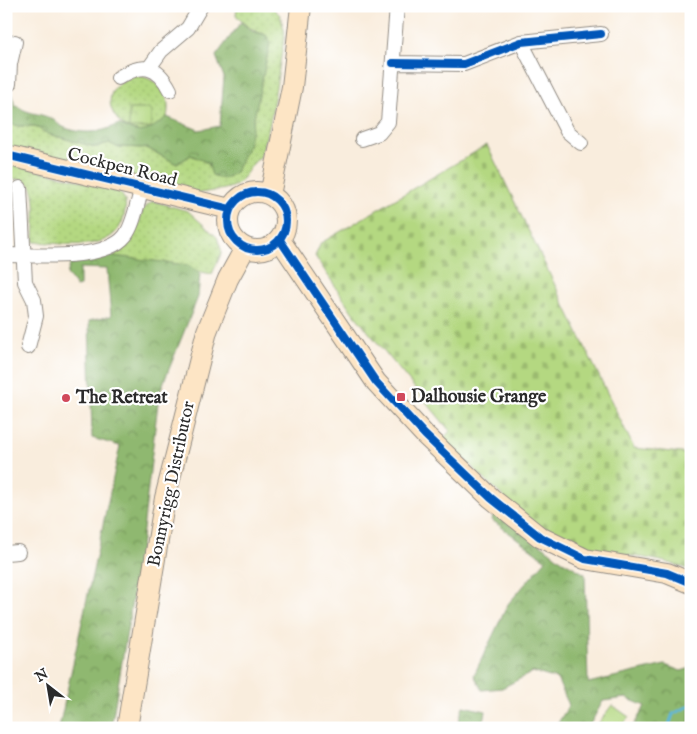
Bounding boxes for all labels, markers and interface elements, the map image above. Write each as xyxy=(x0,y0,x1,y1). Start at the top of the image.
street label: Cockpen Road xyxy=(65,143,180,193)
place label: Dalhousie Grange xyxy=(411,386,547,409)
place label: The Retreat xyxy=(75,387,169,410)
marker: Dalhousie Grange xyxy=(395,391,407,403)
marker: The Retreat xyxy=(60,392,72,404)
street label: Bonnyrigg Distributor xyxy=(143,399,201,569)
north arrow xyxy=(22,662,72,712)
text: N xyxy=(31,665,52,687)

